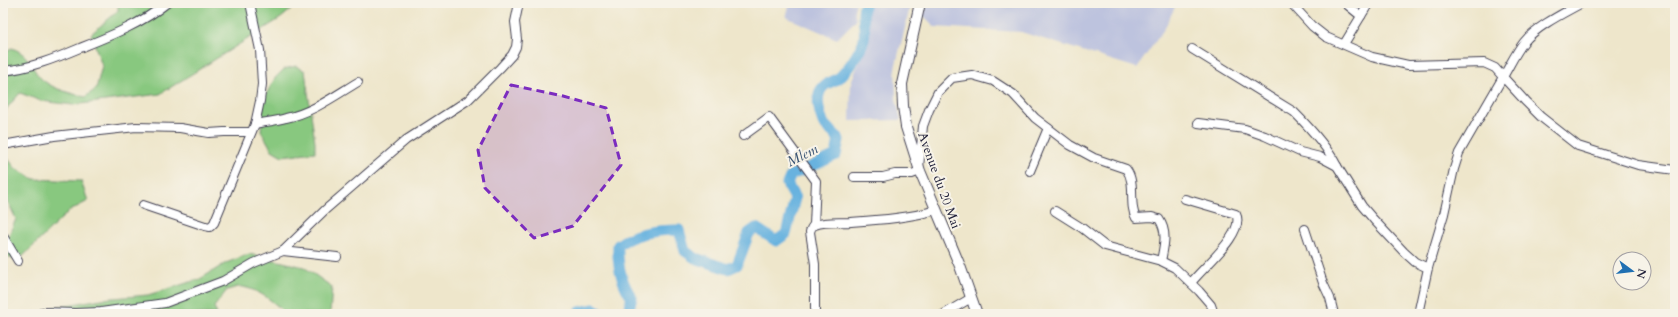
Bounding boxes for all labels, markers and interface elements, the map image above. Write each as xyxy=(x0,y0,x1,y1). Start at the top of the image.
street label: Avenue du 20 Mai xyxy=(913,130,965,231)
water label: Mlem xyxy=(783,139,821,171)
north arrow xyxy=(1612,251,1652,291)
text: N xyxy=(1633,267,1650,280)

